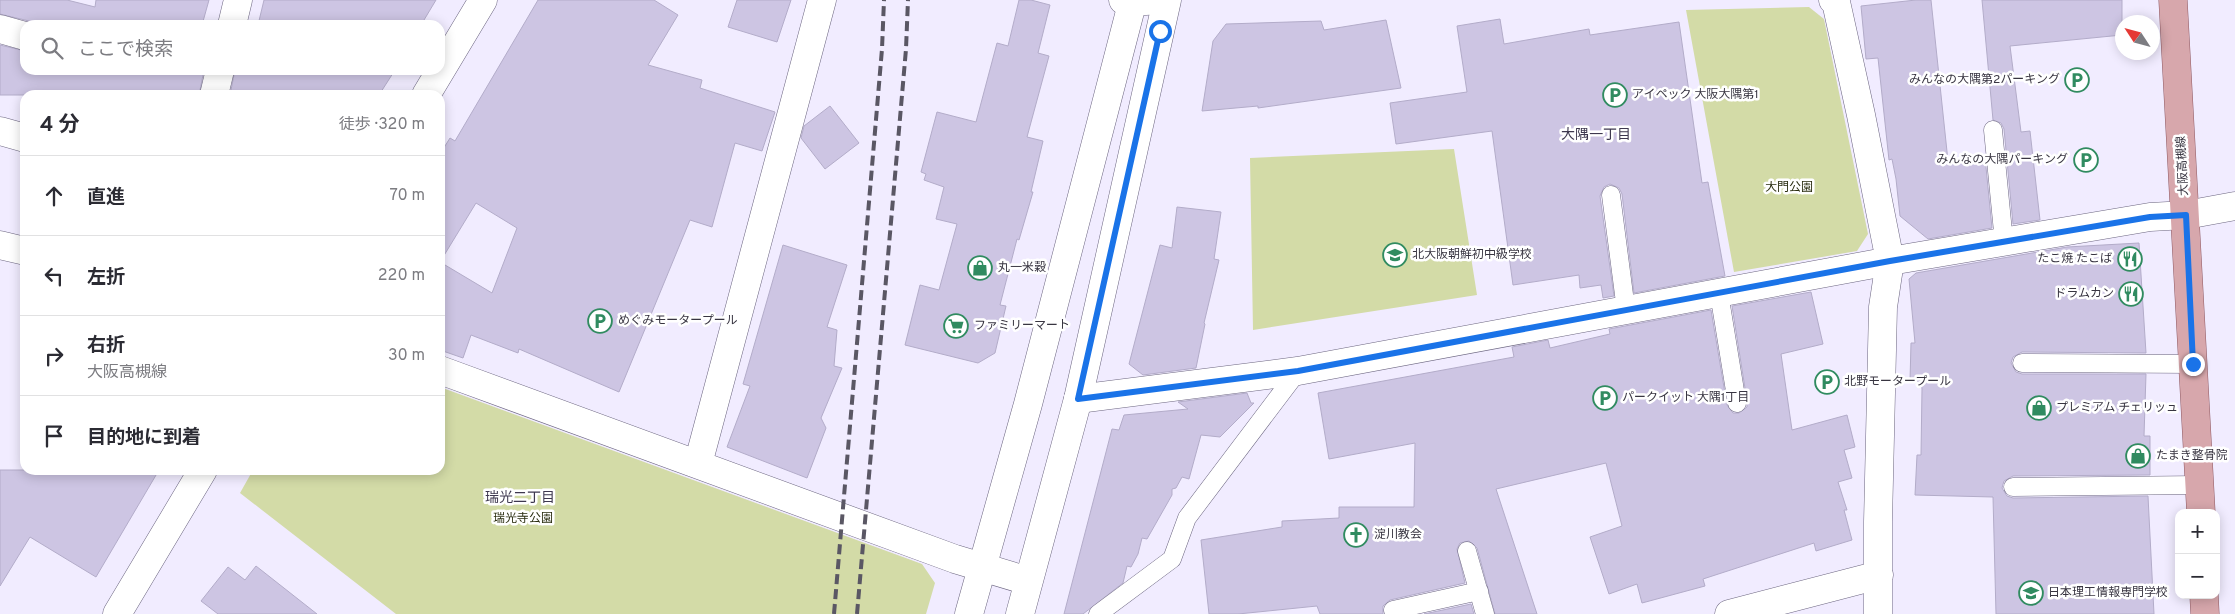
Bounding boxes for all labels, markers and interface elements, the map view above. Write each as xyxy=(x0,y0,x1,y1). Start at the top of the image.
north arrow xyxy=(2115,15,2160,60)
search box xyxy=(20,20,445,75)
route start xyxy=(1149,20,1172,43)
icon: search xyxy=(38,34,66,62)
text: ここで検索 xyxy=(78,38,173,62)
parking icon: みんなの大隅第2パーキング xyxy=(2064,67,2090,93)
place label: みんなの大隅第2パーキング xyxy=(1909,72,2060,88)
parking icon: アイペック 大阪大隅第1 xyxy=(1602,82,1628,108)
place label: アイペック 大阪大隅第1 xyxy=(1632,87,1759,103)
text: 4 分 xyxy=(40,112,80,139)
text: 徒歩 · 320 m xyxy=(339,115,425,135)
district label: 大隅一丁目 xyxy=(1561,127,1631,144)
street label: 大阪高槻線 xyxy=(2173,136,2193,196)
parking icon: みんなの大隅パーキング xyxy=(2073,147,2099,173)
place label: みんなの大隅パーキング xyxy=(1936,152,2068,168)
park label: 大門公園 xyxy=(1765,180,1813,196)
icon: ahead xyxy=(40,182,68,210)
text: 直進 xyxy=(87,186,125,210)
text: 70 m xyxy=(390,186,425,206)
school or university icon: 北大阪朝鮮初中級学校 xyxy=(1382,242,1408,268)
restaurant icon: たこ焼 たこば xyxy=(2117,246,2143,272)
place label: 北大阪朝鮮初中級学校 xyxy=(1412,247,1532,263)
place label: たこ焼 たこば xyxy=(2037,251,2112,267)
shop icon: 丸一米穀 xyxy=(967,255,993,281)
place label: 丸一米穀 xyxy=(998,260,1046,276)
icon: left xyxy=(40,262,68,290)
text: 左折 xyxy=(87,266,125,290)
text: 220 m xyxy=(378,266,425,286)
restaurant icon: ドラムカン xyxy=(2118,281,2144,307)
place label: ドラムカン xyxy=(2054,286,2114,302)
parking icon: めぐみモータープール xyxy=(587,308,613,334)
place label: めぐみモータープール xyxy=(618,313,738,329)
supermarket icon: ファミリーマート xyxy=(943,313,969,339)
place label: ファミリーマート xyxy=(974,318,1070,334)
text: 右折 xyxy=(87,334,125,358)
icon: right xyxy=(40,342,68,370)
text: 30 m xyxy=(388,346,425,366)
route end xyxy=(2182,353,2205,376)
text: 大阪高槻線 xyxy=(87,363,167,383)
parking icon: 北野モータープール xyxy=(1814,369,1840,395)
place label: 北野モータープール xyxy=(1844,374,1951,390)
parking icon: パークイット 大隅1丁目 xyxy=(1592,385,1618,411)
place label: パークイット 大隅1丁目 xyxy=(1622,390,1749,406)
shop icon: プレミアム チェリッュ xyxy=(2026,395,2052,421)
place label: プレミアム チェリッュ xyxy=(2056,400,2178,416)
icon: arrive xyxy=(40,422,68,450)
text: 目的地に到着 xyxy=(87,426,201,450)
shop icon: たまき整骨院 xyxy=(2125,443,2151,469)
place label: たまき整骨院 xyxy=(2156,448,2228,464)
district label: 瑞光二丁目 xyxy=(485,490,555,507)
map controls xyxy=(2175,509,2220,599)
button: + xyxy=(2175,509,2220,554)
park label: 瑞光寺公園 xyxy=(493,511,553,527)
church icon: 淀川教会 xyxy=(1343,522,1369,548)
place label: 淀川教会 xyxy=(1374,527,1422,543)
button: − xyxy=(2175,554,2220,599)
school or university icon: 日本理工情報専門学校 xyxy=(2018,580,2044,606)
place label: 日本理工情報専門学校 xyxy=(2048,585,2168,601)

